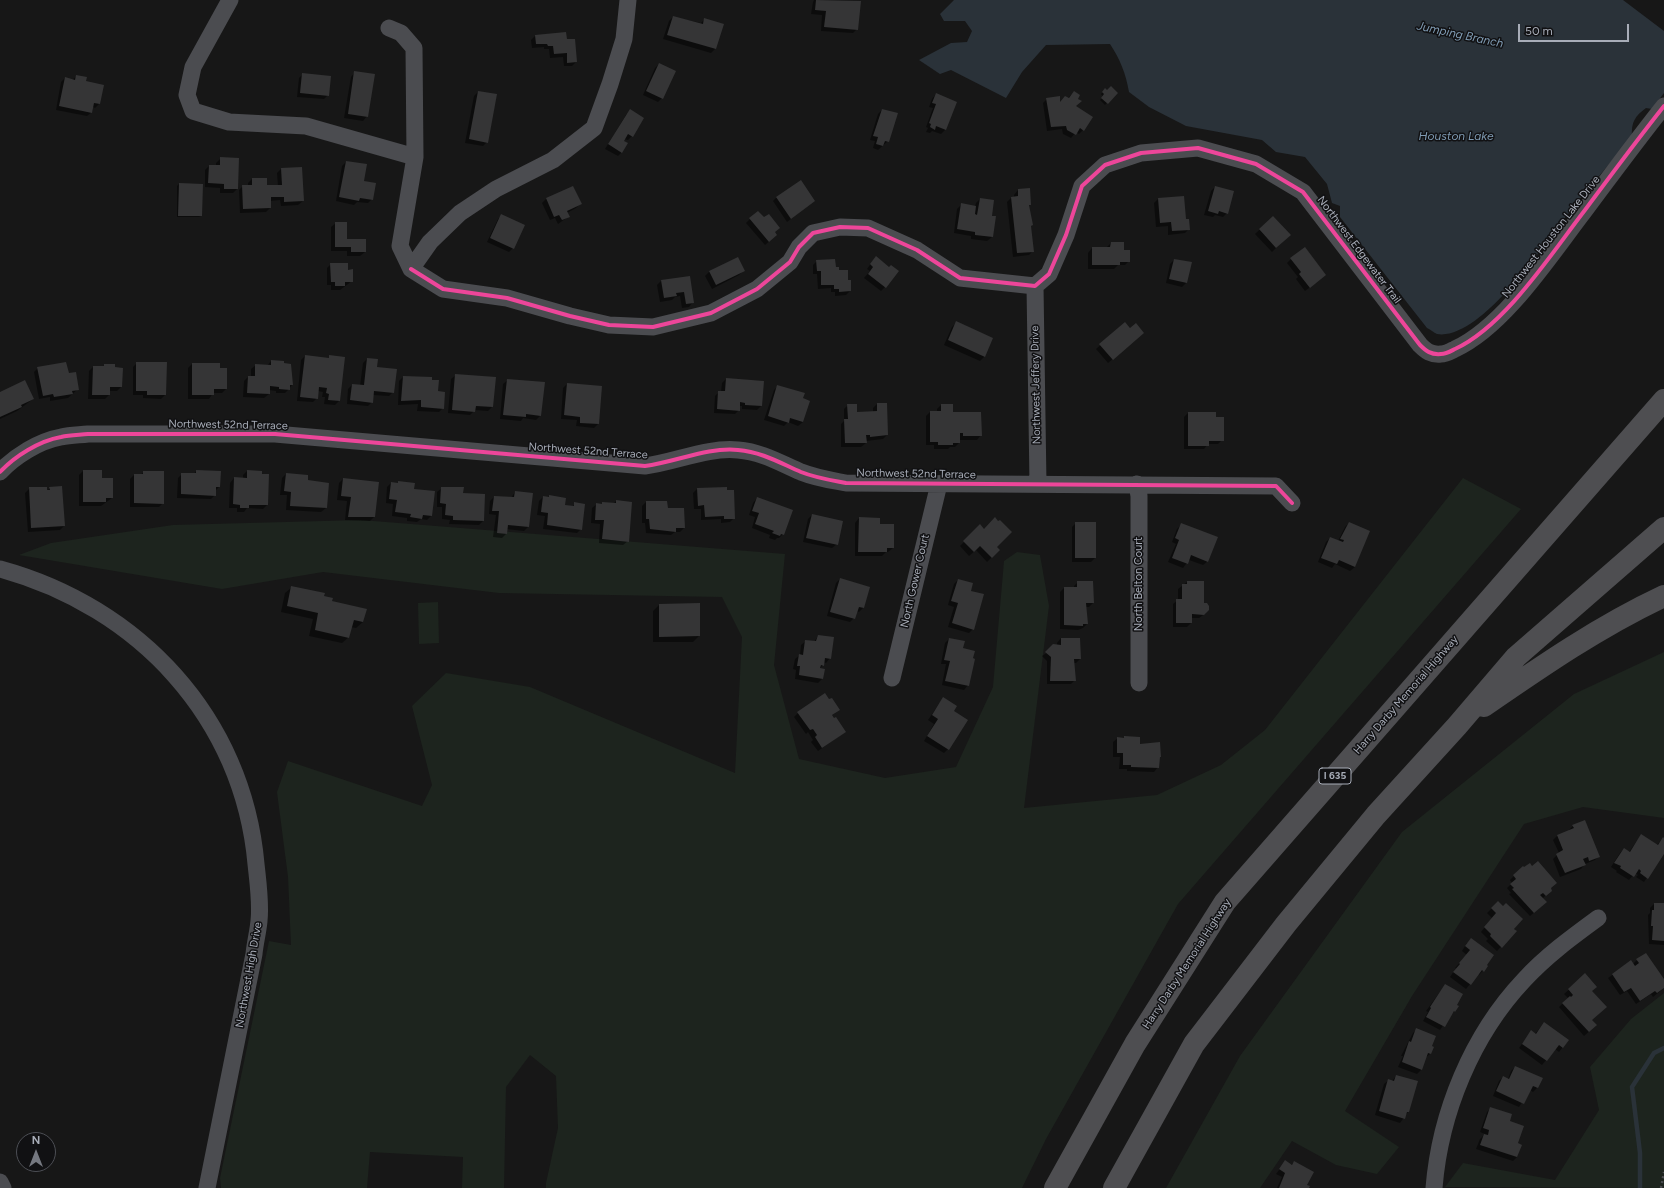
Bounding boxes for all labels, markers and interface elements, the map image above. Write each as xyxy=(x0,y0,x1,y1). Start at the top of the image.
scale bar xyxy=(1520,16,1631,42)
water label: Jumping Branch xyxy=(1415,19,1505,51)
text: 50 m xyxy=(1525,24,1553,38)
water label: Houston Lake xyxy=(1418,129,1494,143)
street label: Northwest Houston Lake Drive xyxy=(1499,173,1603,301)
street label: Northwest Edgewater Trail xyxy=(1314,194,1404,306)
street label: Northwest Jeffery Drive xyxy=(1028,326,1044,444)
street label: Northwest 52nd Terrace xyxy=(168,417,288,433)
street label: Northwest 52nd Terrace xyxy=(528,440,648,462)
street label: Northwest 52nd Terrace xyxy=(856,466,976,482)
street label: North Gower Court xyxy=(898,533,932,629)
street label: North Belton Court xyxy=(1132,537,1146,631)
street label: Harry Darby Memorial Highway xyxy=(1351,633,1461,757)
road number: I 635 xyxy=(1319,768,1351,784)
street label: Harry Darby Memorial Highway xyxy=(1140,896,1234,1032)
street label: Northwest High Drive xyxy=(233,921,265,1029)
north arrow xyxy=(16,1132,56,1172)
text: N xyxy=(32,1134,40,1147)

